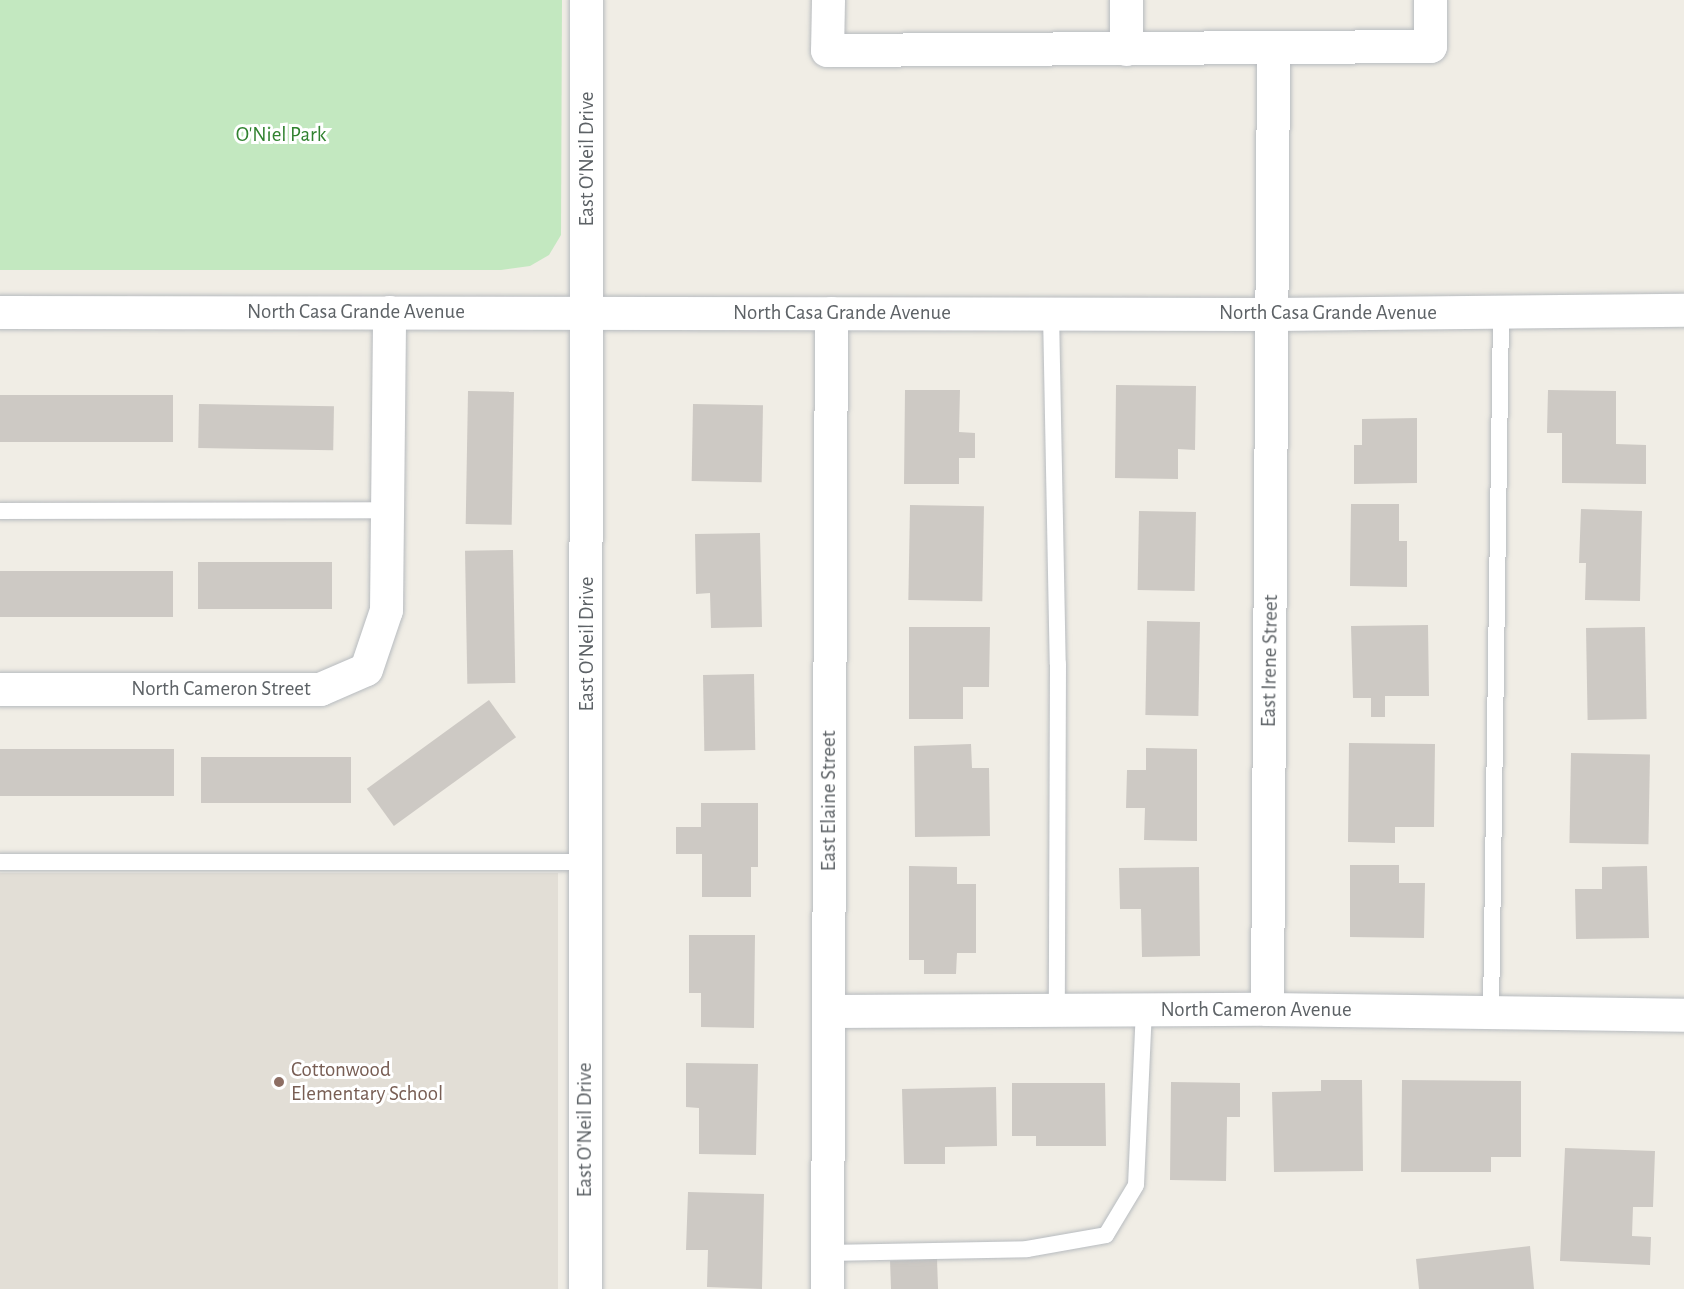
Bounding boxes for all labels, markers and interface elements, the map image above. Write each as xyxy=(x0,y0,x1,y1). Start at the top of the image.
street label: East O'Neil Drive xyxy=(574,92,600,226)
park label: O'Niel Park xyxy=(236,122,326,148)
street label: North Casa Grande Avenue xyxy=(247,299,465,325)
street label: North Casa Grande Avenue xyxy=(733,300,951,326)
street label: North Casa Grande Avenue xyxy=(1219,300,1437,326)
street label: East O'Neil Drive xyxy=(574,577,600,711)
street label: East Irene Street xyxy=(1256,594,1284,728)
street label: North Cameron Street xyxy=(131,676,311,702)
street label: East Elaine Street xyxy=(816,731,842,871)
street label: North Cameron Avenue xyxy=(1160,997,1352,1023)
place label: Cottonwood Elementary School xyxy=(291,1057,443,1107)
street label: East O'Neil Drive xyxy=(572,1063,598,1197)
marker: Cottonwood Elementary School xyxy=(272,1075,286,1089)

